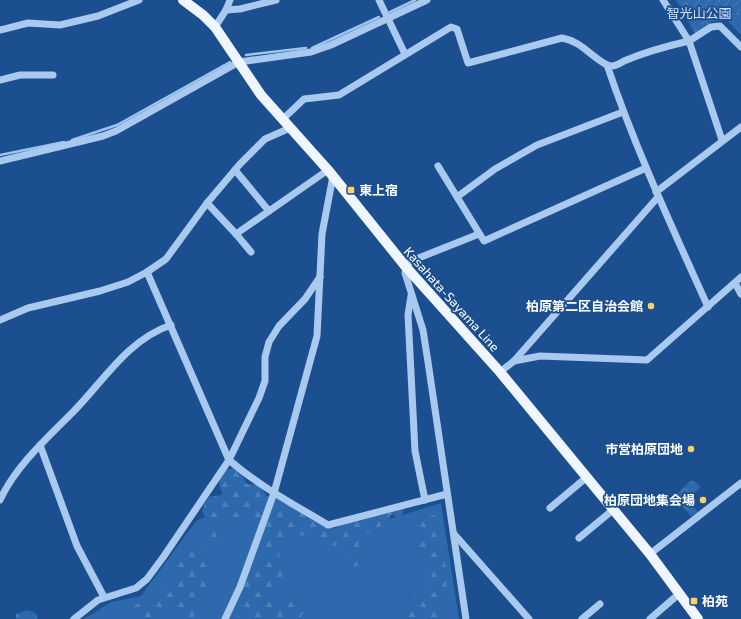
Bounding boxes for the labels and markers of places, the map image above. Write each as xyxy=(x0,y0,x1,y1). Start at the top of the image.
place label: 東上宿 xyxy=(359,182,398,198)
marker: 東上宿 xyxy=(346,185,356,195)
place label: 柏原第二区自治会館 xyxy=(526,298,643,314)
marker: 柏原第二区自治会館 xyxy=(646,301,656,311)
place label: 市営柏原団地 xyxy=(605,441,683,457)
marker: 市営柏原団地 xyxy=(686,444,696,454)
place label: 柏原団地集会場 xyxy=(604,492,695,508)
marker: 柏原団地集会場 xyxy=(698,495,708,505)
place label: 柏苑 xyxy=(702,593,728,609)
marker: 柏苑 xyxy=(689,596,699,606)

